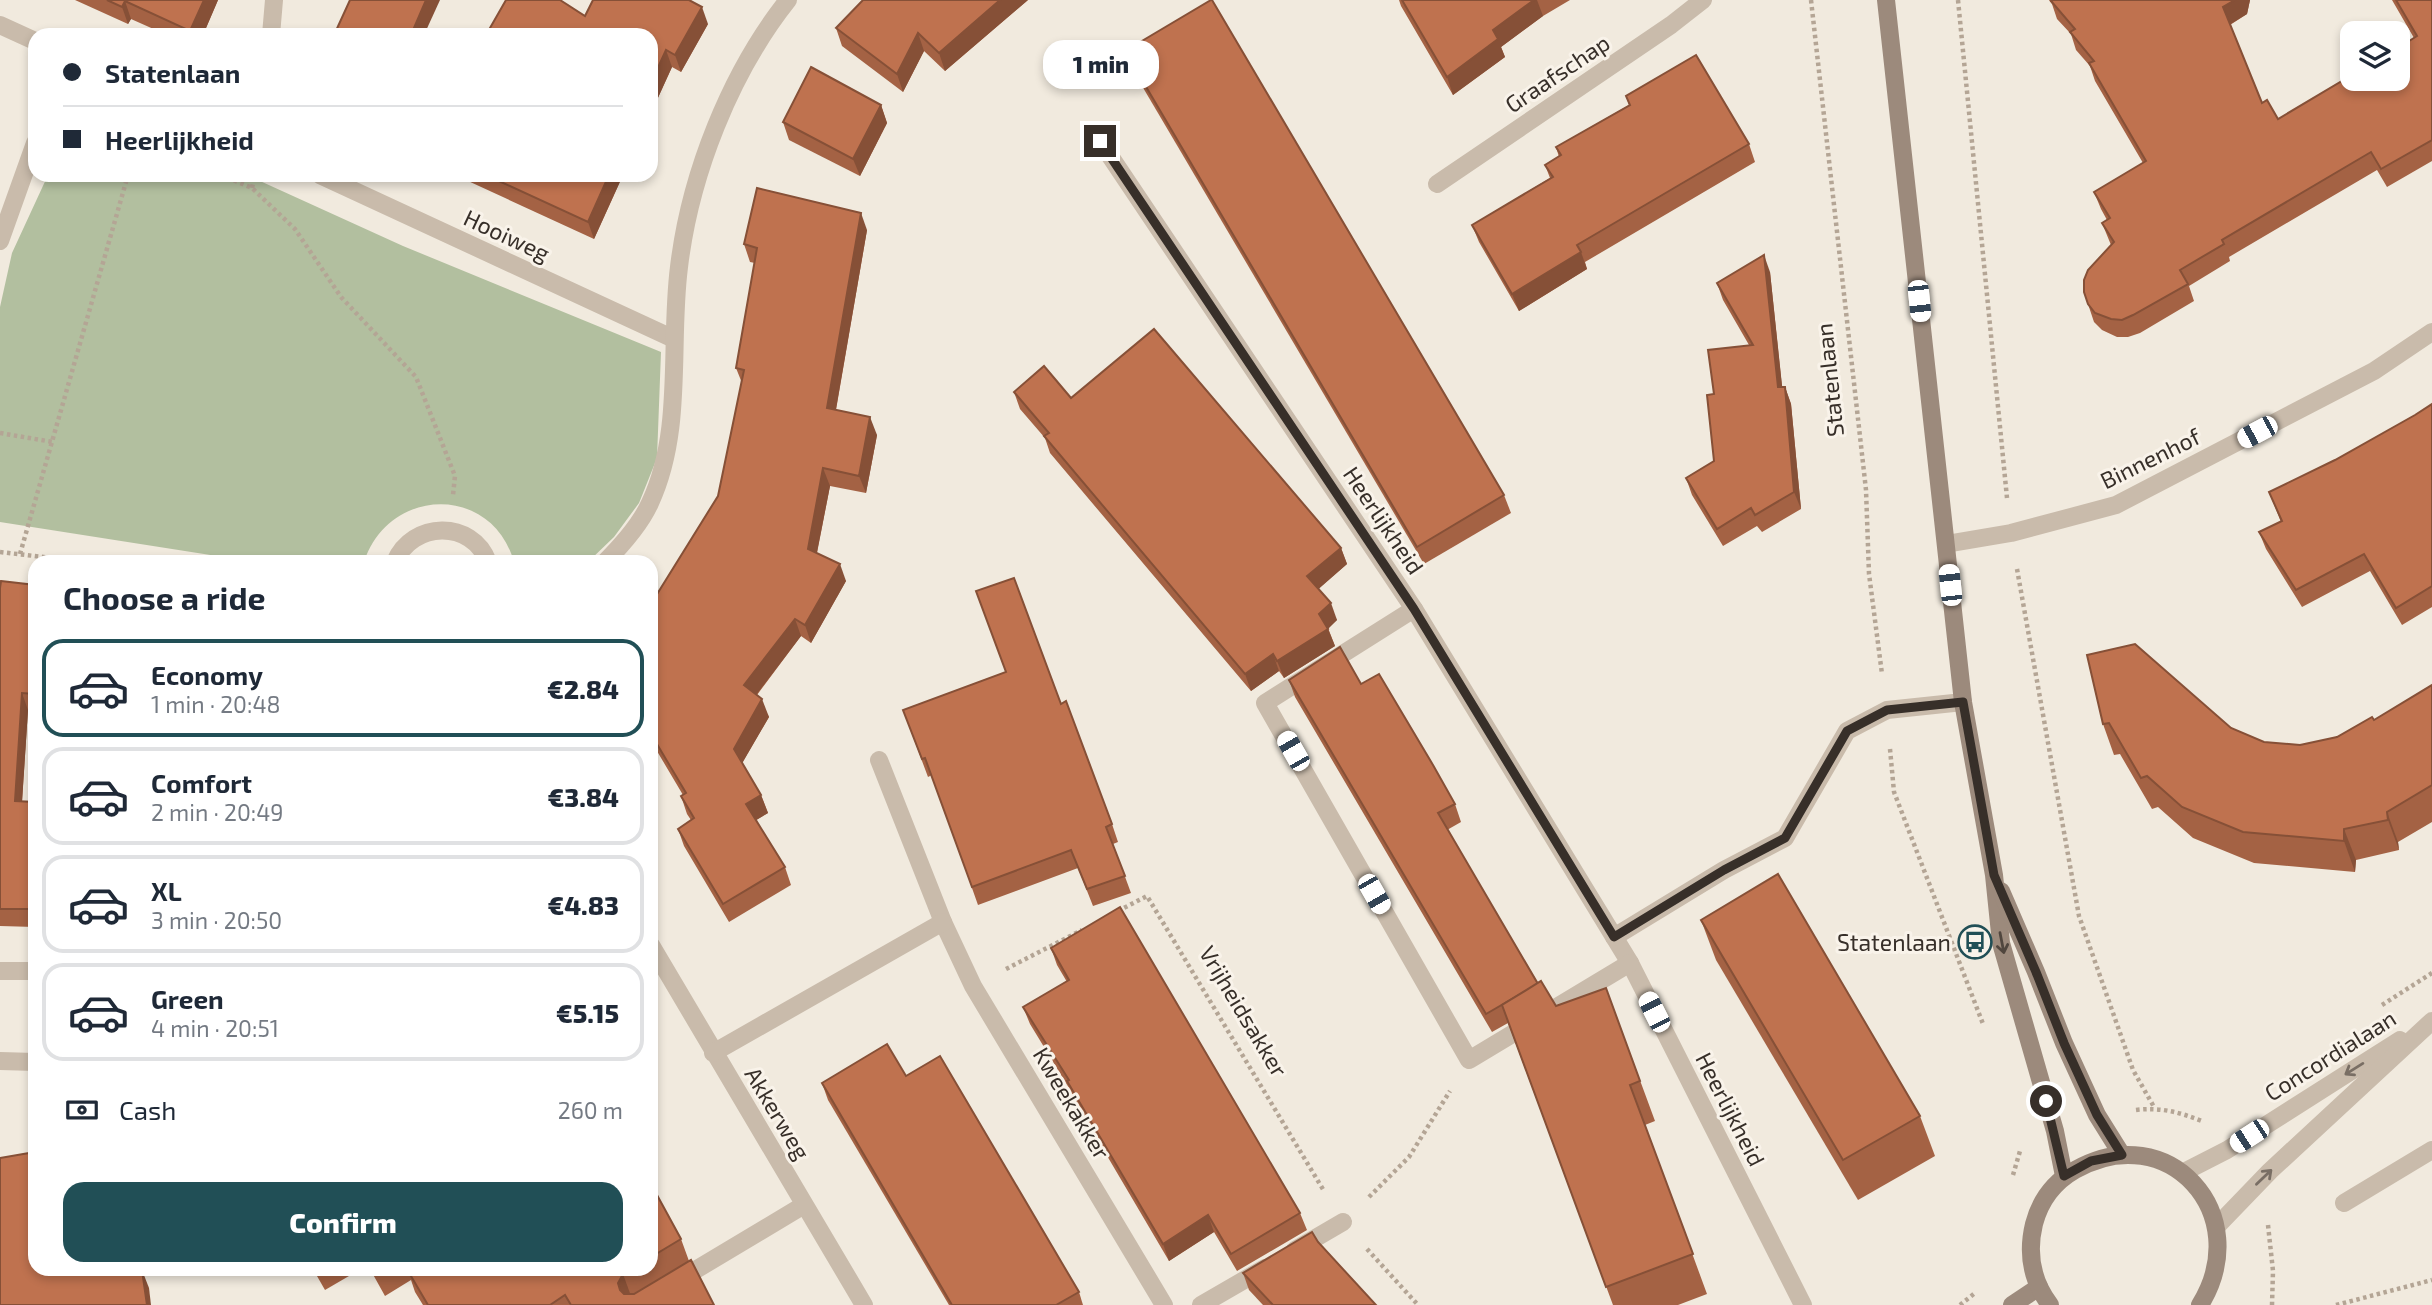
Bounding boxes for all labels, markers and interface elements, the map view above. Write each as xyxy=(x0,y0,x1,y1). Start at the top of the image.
map controls xyxy=(2340,21,2410,91)
button: layers xyxy=(2340,21,2410,91)
street label: Graafschap xyxy=(1499,28,1615,118)
callout: 1 min xyxy=(1042,40,1158,88)
text: 1 min xyxy=(1073,50,1129,78)
text: Statenlaan xyxy=(105,57,240,88)
text: Heerlijkheid xyxy=(105,124,254,155)
route end xyxy=(1084,125,1116,157)
street label: Hooiweg xyxy=(460,203,554,267)
car xyxy=(1907,279,1932,323)
street label: Statenlaan xyxy=(1809,322,1849,438)
car xyxy=(2234,413,2281,451)
street label: Binnenhof xyxy=(2096,421,2206,494)
street label: Heerlijkheid xyxy=(1338,461,1430,579)
car xyxy=(1938,563,1963,607)
text: Choose a ride xyxy=(63,578,266,616)
icon: car xyxy=(67,657,130,720)
text: Economy xyxy=(151,659,263,690)
text: €2.84 xyxy=(547,673,619,704)
text: 1 min · 20:48 xyxy=(151,690,281,718)
car xyxy=(1274,728,1313,774)
icon: car xyxy=(67,765,130,828)
text: Comfort xyxy=(151,767,252,798)
text: €3.84 xyxy=(548,781,619,812)
text: 2 min · 20:49 xyxy=(151,798,283,826)
car xyxy=(1355,871,1394,917)
icon: car xyxy=(67,873,130,936)
text: XL xyxy=(151,875,182,906)
text: €4.83 xyxy=(548,889,619,920)
text: 3 min · 20:50 xyxy=(151,906,282,934)
bus stop icon: Statenlaan xyxy=(1956,923,1994,961)
place label: Statenlaan xyxy=(1837,928,1951,956)
one-way arrow xyxy=(1996,931,2009,954)
street label: Vrijheidsakker xyxy=(1194,941,1294,1081)
icon: car xyxy=(67,981,130,1044)
text: Green xyxy=(151,983,224,1014)
car xyxy=(1636,989,1673,1035)
text: €5.15 xyxy=(556,997,619,1028)
street label: Concordialaan xyxy=(2259,1003,2401,1107)
text: 4 min · 20:51 xyxy=(151,1014,279,1042)
street label: Kweekakker xyxy=(1028,1042,1116,1164)
street label: Heerlijkheid xyxy=(1690,1047,1772,1171)
street label: Akkerweg xyxy=(739,1062,817,1164)
one-way arrow xyxy=(2344,1063,2364,1077)
route start xyxy=(2030,1085,2062,1117)
icon: cash xyxy=(63,1091,101,1129)
text: Cash xyxy=(119,1094,176,1125)
text: 260 m xyxy=(558,1096,623,1124)
car xyxy=(2226,1116,2273,1156)
one-way arrow xyxy=(2255,1169,2272,1186)
button: Confirm xyxy=(63,1182,623,1262)

